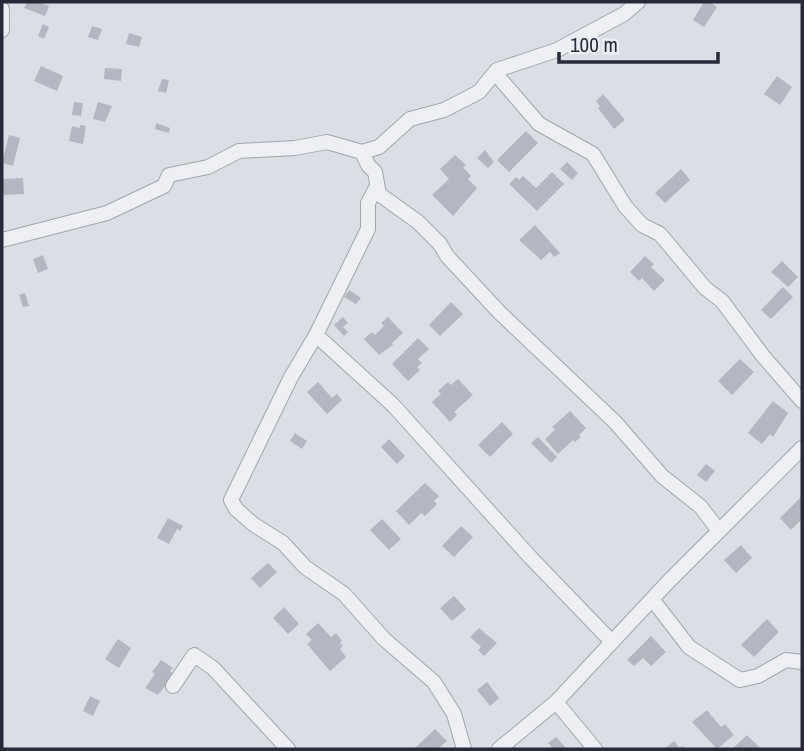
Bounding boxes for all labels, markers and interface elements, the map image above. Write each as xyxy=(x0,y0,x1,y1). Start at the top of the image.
scale bar xyxy=(559,21,718,65)
text: 100 m xyxy=(570,30,618,59)

